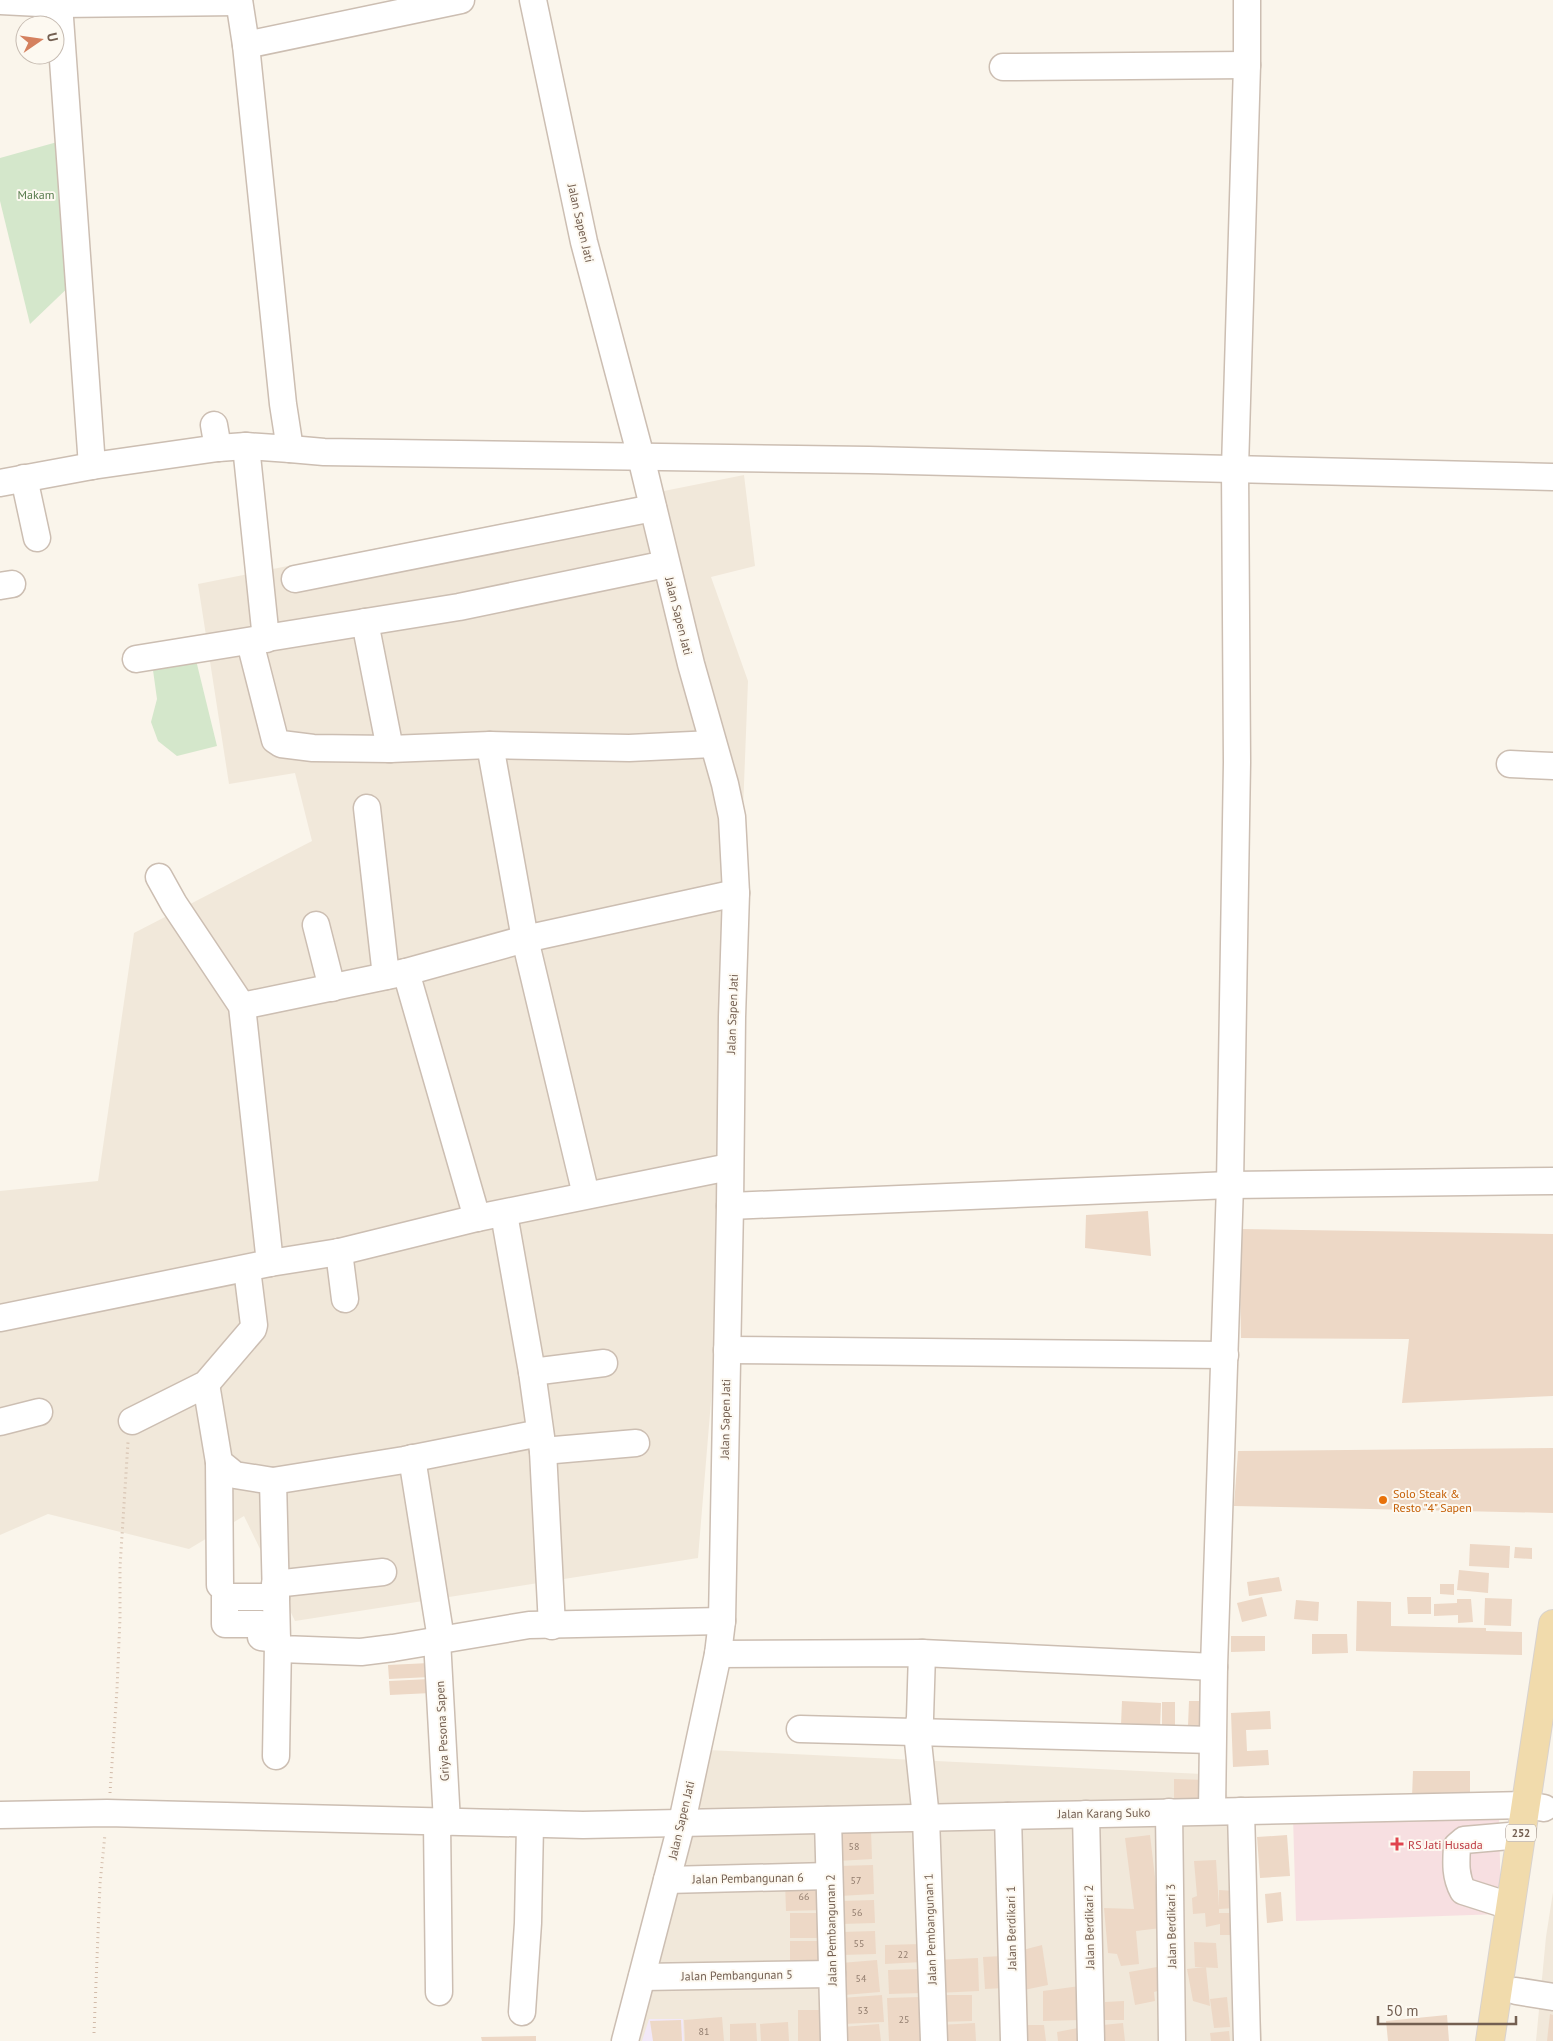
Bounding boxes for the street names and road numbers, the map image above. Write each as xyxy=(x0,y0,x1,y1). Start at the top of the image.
street label: Jalan Sapen Jati xyxy=(564,181,597,264)
street label: Jalan Sapen Jati xyxy=(662,574,696,657)
street label: Jalan Sapen Jati xyxy=(723,974,741,1055)
street label: Jalan Sapen Jati xyxy=(717,1379,733,1460)
street label: Griya Pesona Sapen xyxy=(432,1680,452,1782)
street label: Jalan Sapen Jati xyxy=(664,1779,697,1862)
street label: Jalan Karang Suko xyxy=(1057,1805,1150,1821)
road number: 252 xyxy=(1506,1825,1536,1842)
street label: Jalan Pembangunan 6 xyxy=(691,1870,804,1886)
street label: Jalan Pembangunan 1 xyxy=(921,1873,939,1986)
street label: Jalan Pembangunan 2 xyxy=(823,1874,839,1987)
street label: Jalan Berdikari 3 xyxy=(1163,1884,1179,1969)
street label: Jalan Berdikari 2 xyxy=(1081,1885,1097,1970)
street label: Jalan Berdikari 1 xyxy=(1003,1886,1019,1971)
street label: Jalan Pembangunan 5 xyxy=(680,1967,793,1983)

